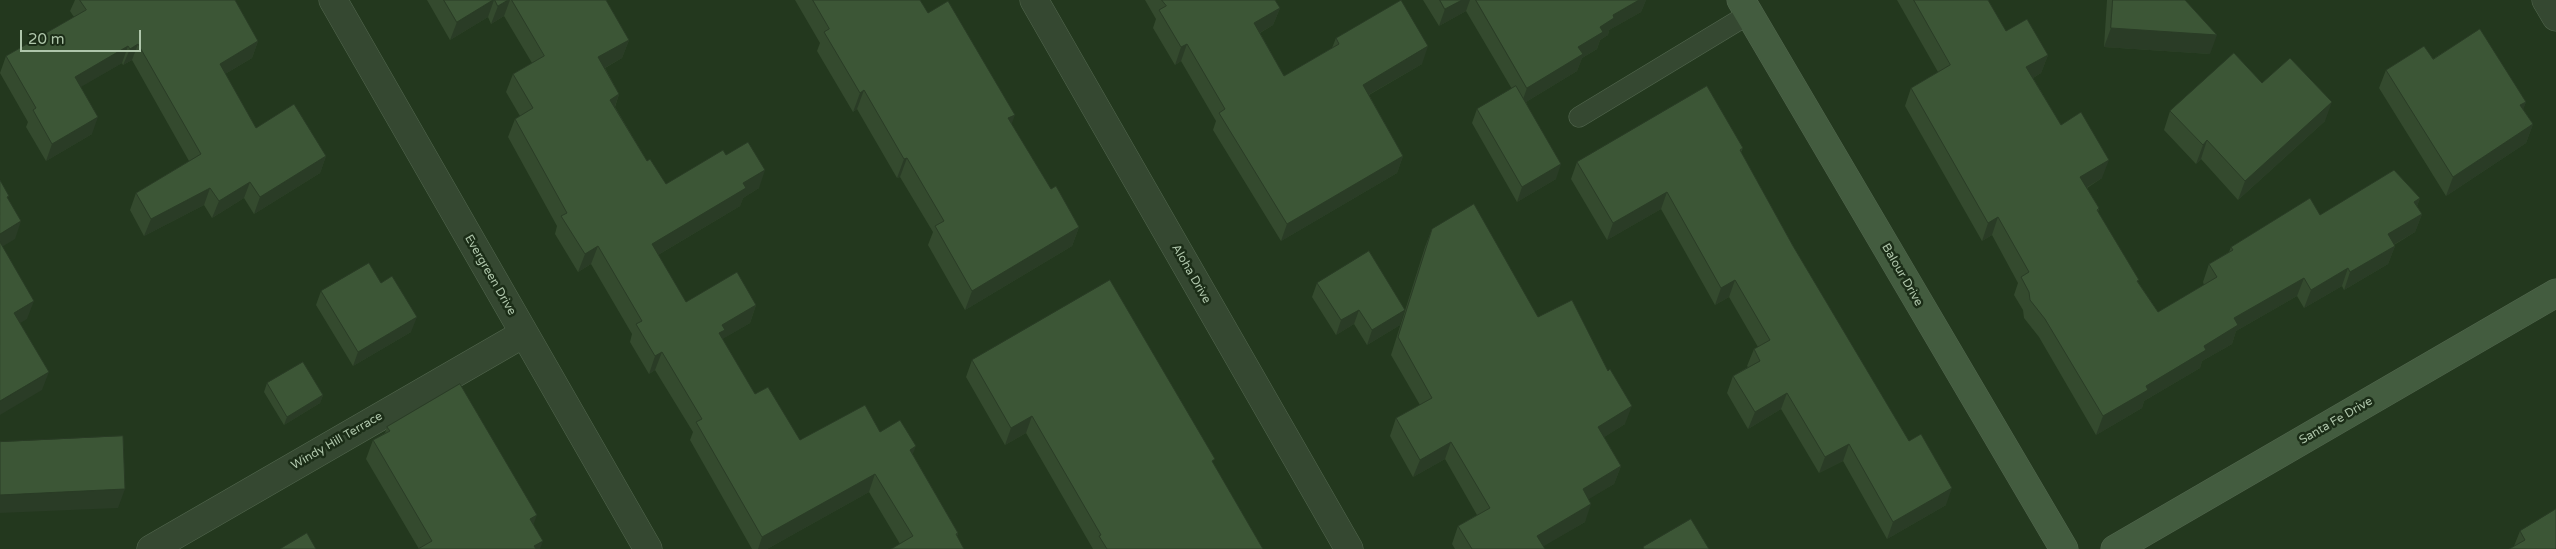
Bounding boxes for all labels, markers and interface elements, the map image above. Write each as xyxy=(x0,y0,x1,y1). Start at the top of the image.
scale bar xyxy=(22,20,144,52)
text: 20 m xyxy=(28,30,65,48)
street label: Evergreen Drive xyxy=(461,232,519,318)
street label: Balour Drive xyxy=(1878,241,1926,309)
street label: Aloha Drive xyxy=(1168,242,1214,306)
street label: Santa Fe Drive xyxy=(2297,394,2375,448)
street label: Windy Hill Terrace xyxy=(289,409,385,473)

